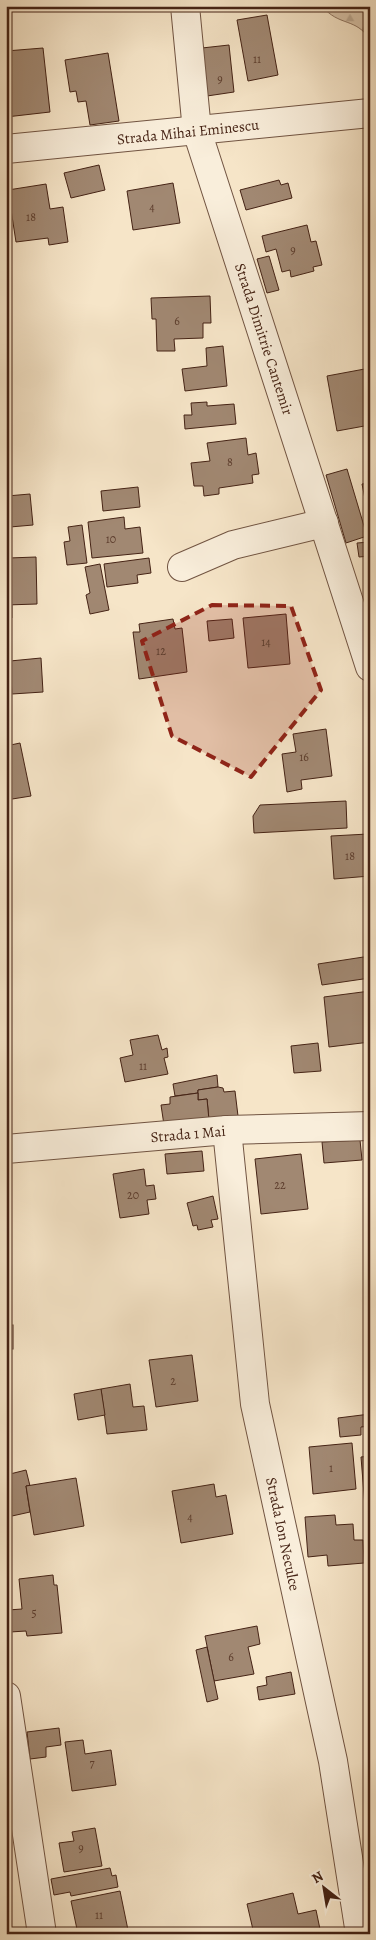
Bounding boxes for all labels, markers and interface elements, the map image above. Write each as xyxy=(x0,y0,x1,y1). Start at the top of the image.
house number: 11 xyxy=(253,51,261,67)
house number: 9 xyxy=(217,71,223,87)
street label: Strada Mihai Eminescu xyxy=(116,114,261,149)
house number: 4 xyxy=(149,199,155,215)
house number: 18 xyxy=(26,209,36,225)
house number: 9 xyxy=(290,242,296,258)
street label: Strada Dimitrie Cantemir xyxy=(230,261,298,418)
house number: 6 xyxy=(174,313,180,329)
house number: 8 xyxy=(227,454,233,470)
house number: 10 xyxy=(106,531,116,547)
house number: 14 xyxy=(261,634,271,650)
house number: 12 xyxy=(156,643,166,659)
house number: 16 xyxy=(299,749,309,765)
house number: 18 xyxy=(345,848,355,864)
house number: 11 xyxy=(139,1058,147,1074)
street label: Strada 1 Mai xyxy=(150,1121,226,1147)
house number: 22 xyxy=(274,1177,286,1193)
house number: 20 xyxy=(127,1187,139,1203)
house number: 2 xyxy=(170,1373,176,1389)
house number: 1 xyxy=(329,1460,333,1476)
street label: Strada Ion Neculce xyxy=(261,1475,305,1593)
house number: 4 xyxy=(187,1509,193,1525)
house number: 5 xyxy=(31,1605,37,1621)
house number: 6 xyxy=(228,1649,234,1665)
house number: 7 xyxy=(89,1755,95,1771)
house number: 9 xyxy=(78,1840,84,1856)
north arrow xyxy=(298,1862,348,1912)
text: N xyxy=(308,1867,327,1888)
house number: 11 xyxy=(95,1907,103,1923)

